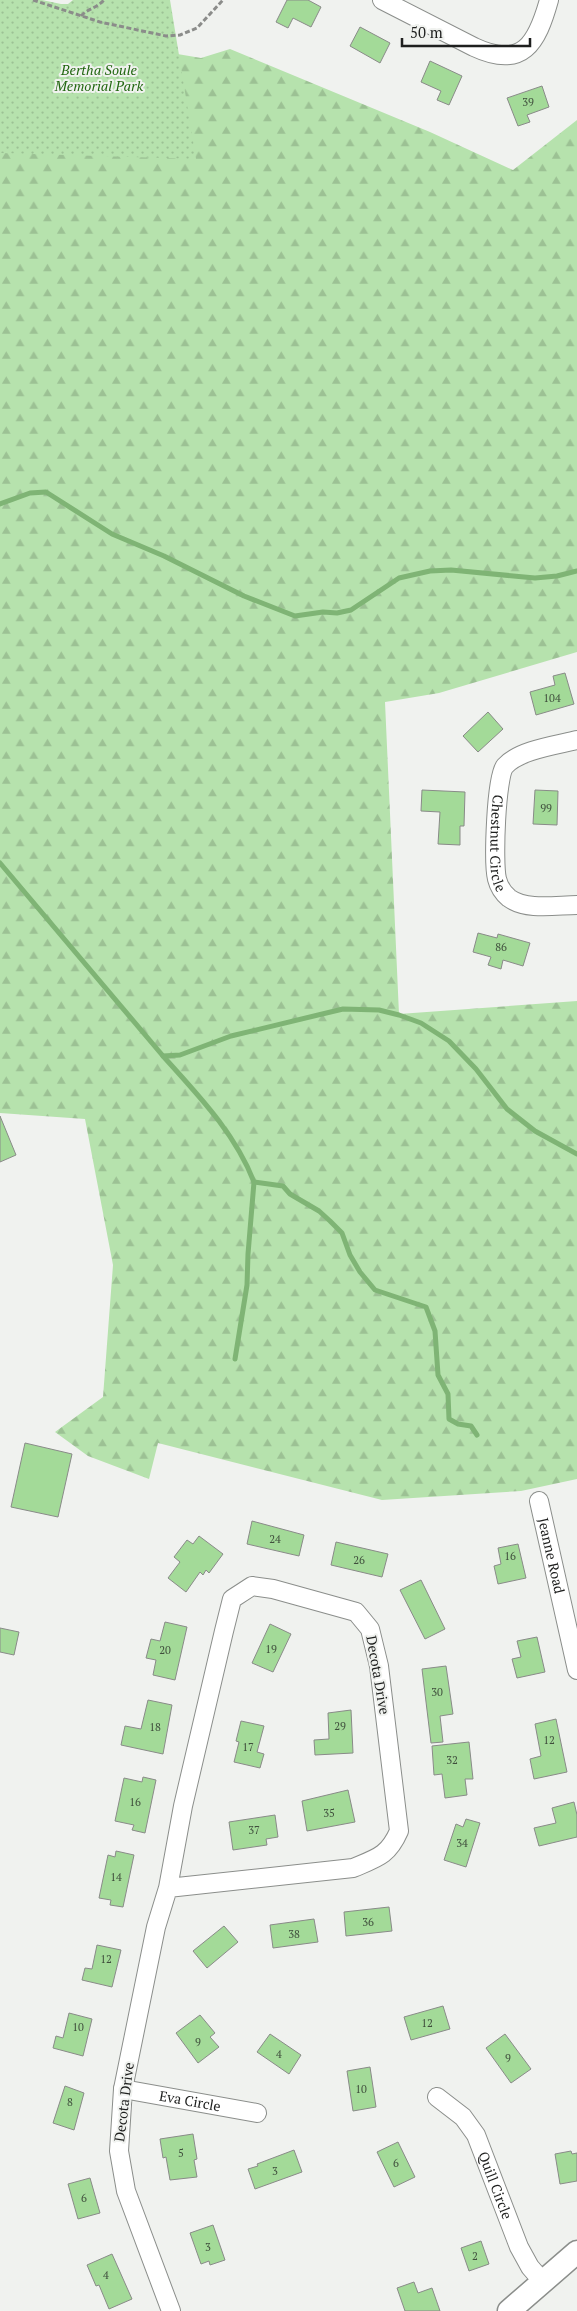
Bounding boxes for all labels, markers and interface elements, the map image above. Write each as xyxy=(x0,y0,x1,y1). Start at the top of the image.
scale bar xyxy=(402,15,530,47)
text: 50 m xyxy=(410,22,443,42)
park label: Bertha Soule Memorial Park xyxy=(54,60,143,95)
house number: 39 xyxy=(522,95,534,109)
house number: 104 xyxy=(543,691,561,705)
street label: Chestnut Circle xyxy=(486,794,511,895)
house number: 99 xyxy=(540,801,552,815)
house number: 86 xyxy=(495,940,507,954)
street label: Jeanne Road xyxy=(534,1516,570,1596)
house number: 24 xyxy=(269,1532,281,1546)
house number: 16 xyxy=(504,1549,516,1563)
house number: 26 xyxy=(353,1553,365,1567)
street label: Decota Drive xyxy=(362,1634,395,1716)
house number: 19 xyxy=(265,1642,277,1656)
house number: 20 xyxy=(159,1643,171,1657)
house number: 30 xyxy=(431,1685,443,1699)
house number: 29 xyxy=(334,1719,346,1733)
house number: 18 xyxy=(149,1720,161,1734)
house number: 12 xyxy=(543,1733,555,1747)
house number: 17 xyxy=(242,1740,254,1754)
house number: 32 xyxy=(446,1753,458,1767)
house number: 16 xyxy=(129,1795,141,1809)
house number: 35 xyxy=(323,1806,335,1820)
house number: 37 xyxy=(248,1823,260,1837)
house number: 34 xyxy=(456,1836,468,1850)
house number: 14 xyxy=(110,1870,122,1884)
house number: 36 xyxy=(362,1915,374,1929)
house number: 38 xyxy=(288,1927,300,1941)
house number: 12 xyxy=(100,1952,112,1966)
house number: 12 xyxy=(421,2016,433,2030)
house number: 10 xyxy=(72,2020,84,2034)
house number: 9 xyxy=(195,2035,201,2049)
house number: 4 xyxy=(276,2047,282,2061)
house number: 9 xyxy=(505,2051,511,2065)
street label: Decota Drive xyxy=(109,2061,138,2143)
house number: 10 xyxy=(355,2082,367,2096)
street label: Eva Circle xyxy=(158,2086,222,2115)
house number: 8 xyxy=(67,2095,73,2109)
house number: 5 xyxy=(178,2146,184,2160)
street label: Quill Circle xyxy=(474,2149,517,2222)
house number: 6 xyxy=(393,2156,399,2170)
house number: 3 xyxy=(272,2164,278,2178)
house number: 6 xyxy=(81,2191,87,2205)
house number: 3 xyxy=(205,2240,211,2254)
house number: 2 xyxy=(472,2249,478,2263)
house number: 4 xyxy=(103,2268,109,2282)

